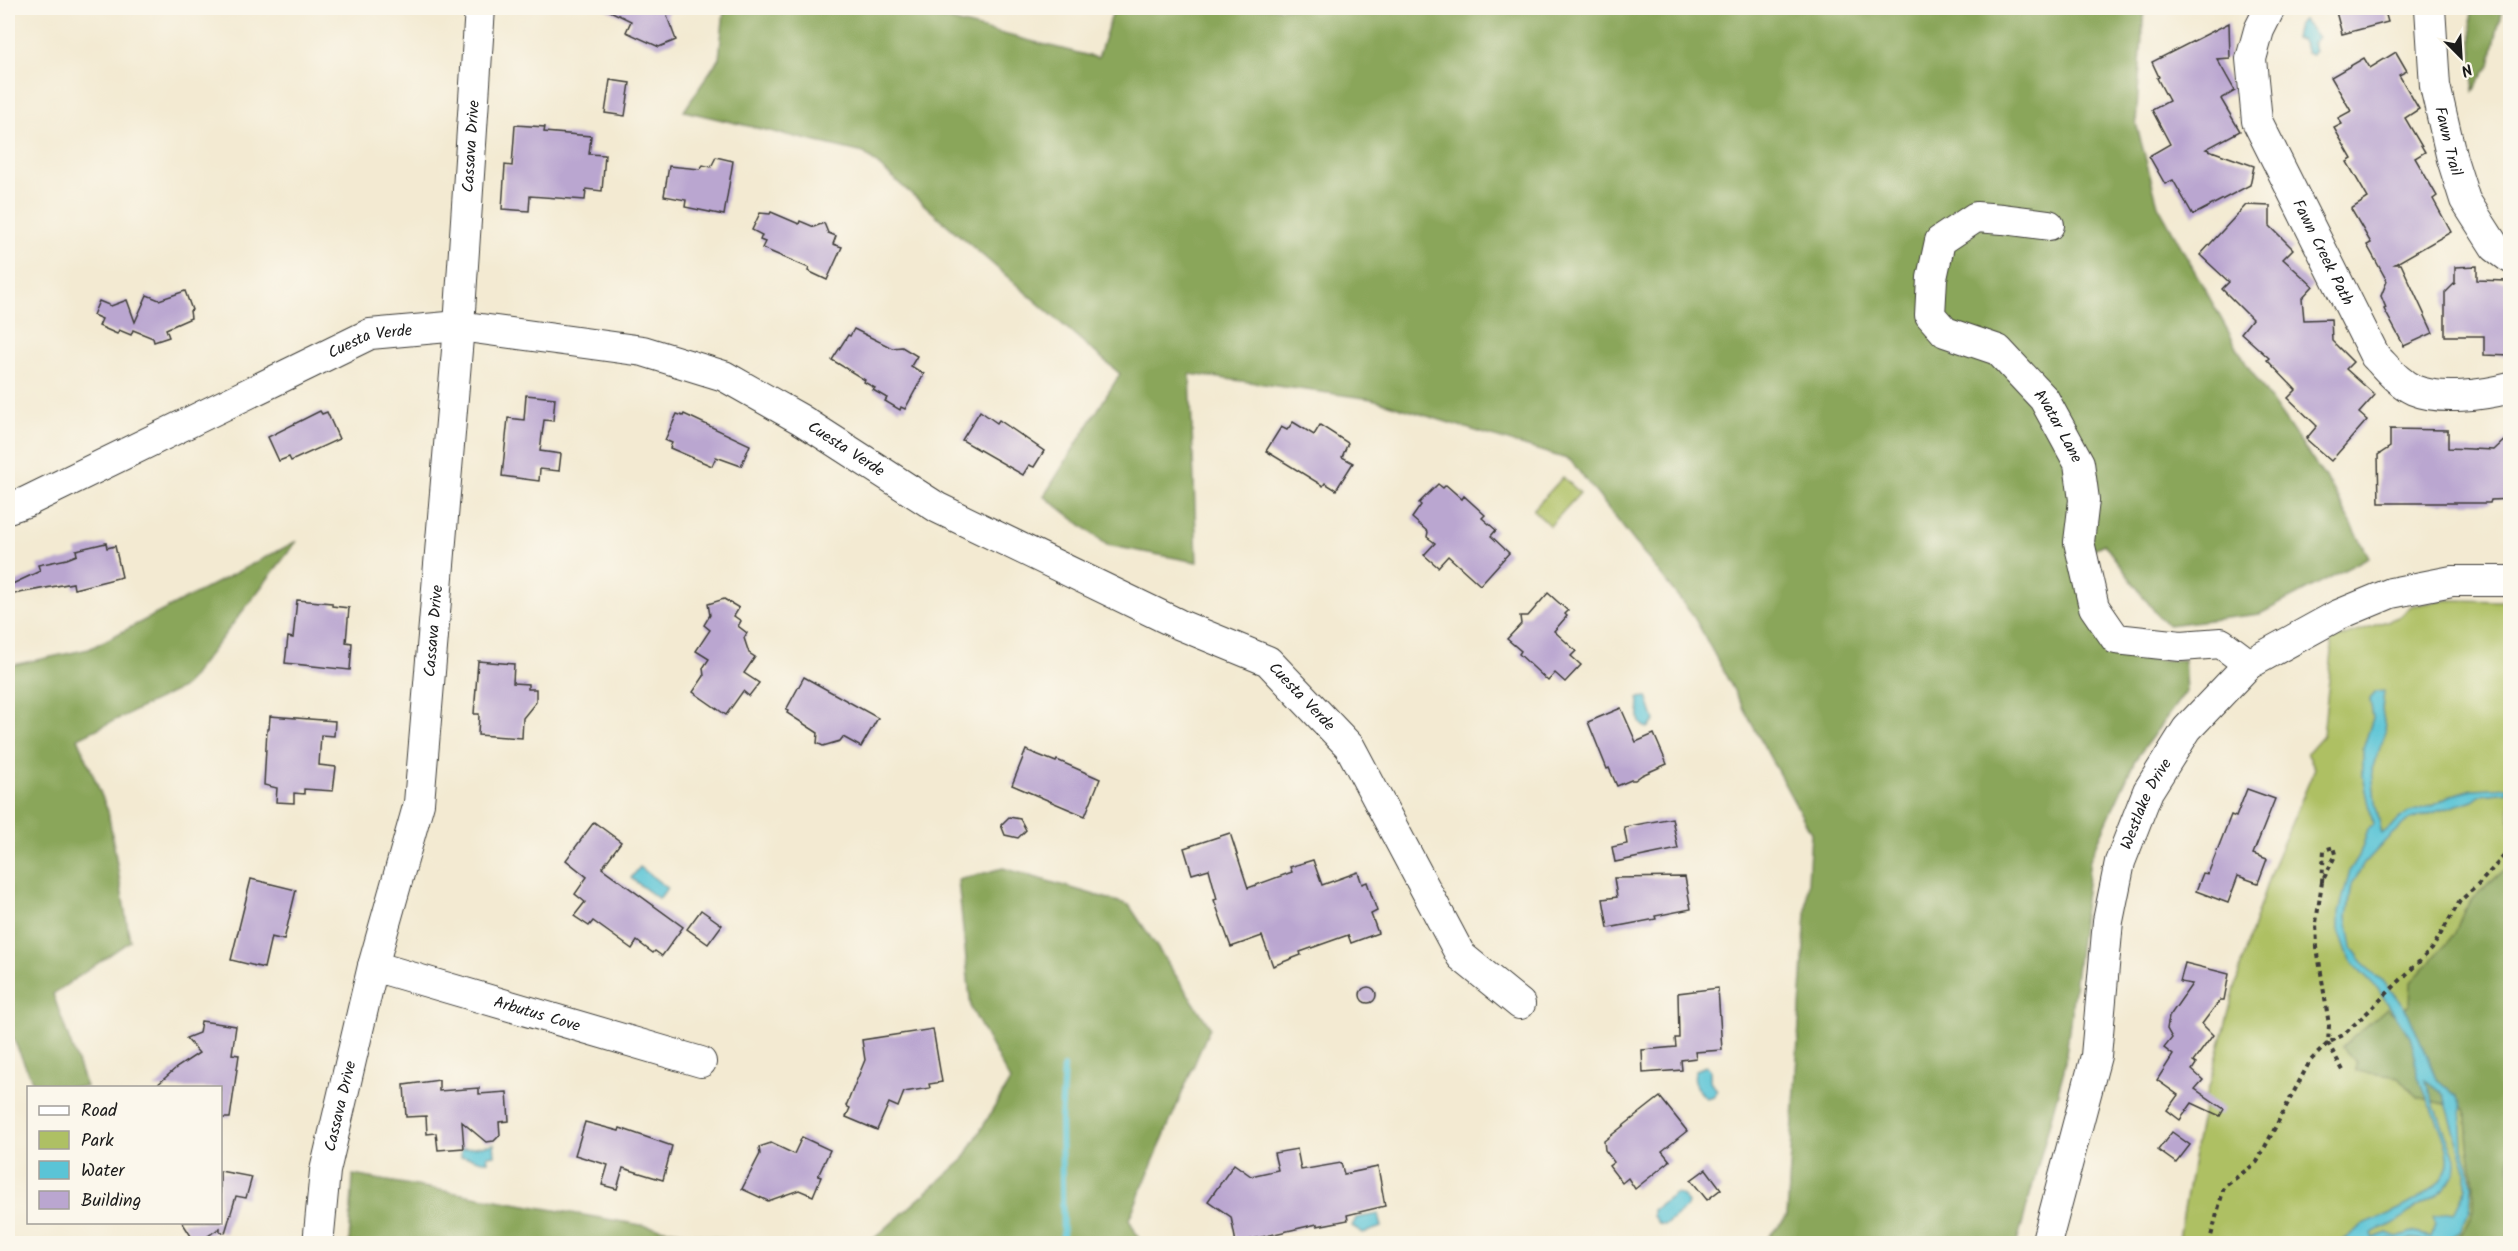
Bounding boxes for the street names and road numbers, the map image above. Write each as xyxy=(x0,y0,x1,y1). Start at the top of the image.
street label: Cassava Drive xyxy=(455,99,486,193)
street label: Fawn Trail xyxy=(2428,104,2469,179)
street label: Fawn Creek Path xyxy=(2286,195,2360,310)
street label: Cuesta Verde xyxy=(324,318,413,365)
street label: Avatar Lane xyxy=(2028,383,2089,467)
street label: Cuesta Verde xyxy=(803,415,890,483)
street label: Cassava Drive xyxy=(417,584,450,678)
street label: Cuesta Verde xyxy=(1262,656,1341,737)
street label: Westlake Drive xyxy=(2114,753,2178,853)
street label: Arbutus Cove xyxy=(491,990,583,1039)
street label: Cassava Drive xyxy=(317,1058,363,1154)

